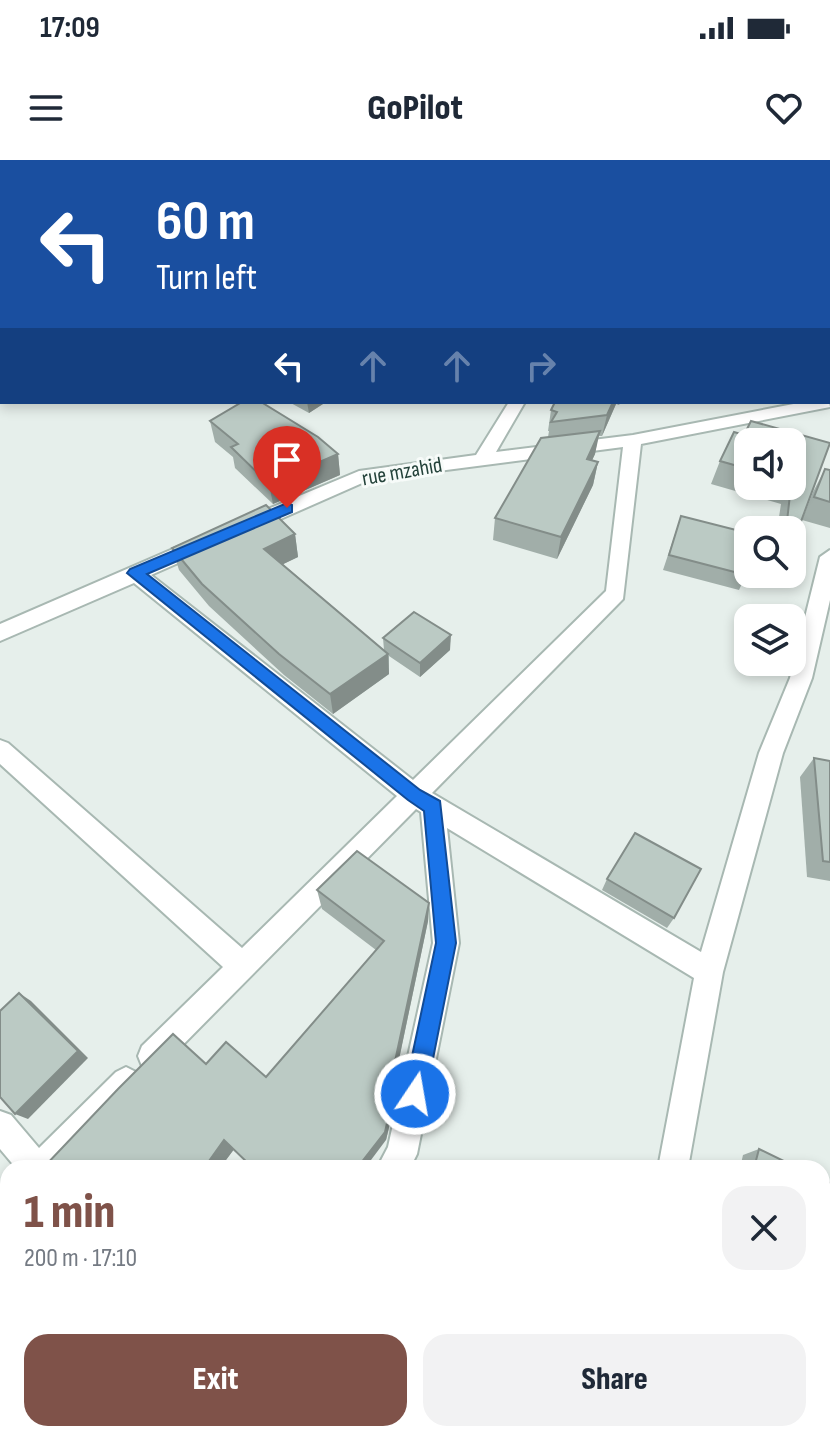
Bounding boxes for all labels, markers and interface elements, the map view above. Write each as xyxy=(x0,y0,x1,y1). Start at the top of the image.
text: 17:09 xyxy=(40,10,100,46)
icon: menu xyxy=(24,86,68,130)
icon: heart xyxy=(762,86,806,130)
text: GoPilot xyxy=(367,87,463,130)
text: 60 m xyxy=(156,189,255,256)
icon: left xyxy=(24,192,128,296)
text: Turn left xyxy=(156,257,257,300)
icon: left xyxy=(267,344,311,388)
icon: ahead xyxy=(351,344,395,388)
icon: ahead xyxy=(435,344,479,388)
icon: right xyxy=(519,344,563,388)
pin xyxy=(253,426,321,508)
map controls xyxy=(734,428,806,676)
button: sound xyxy=(734,428,806,500)
icon: arrive xyxy=(265,438,309,482)
street label: rue mzahid xyxy=(360,452,444,492)
button: search xyxy=(734,516,806,588)
button: layers xyxy=(734,604,806,676)
position arrow xyxy=(373,1052,457,1136)
text: 1 min xyxy=(24,1184,115,1241)
button: close xyxy=(722,1186,806,1270)
text: 200 m · 17:10 xyxy=(24,1243,137,1274)
button: Exit xyxy=(24,1334,407,1426)
button: Share xyxy=(423,1334,806,1426)

